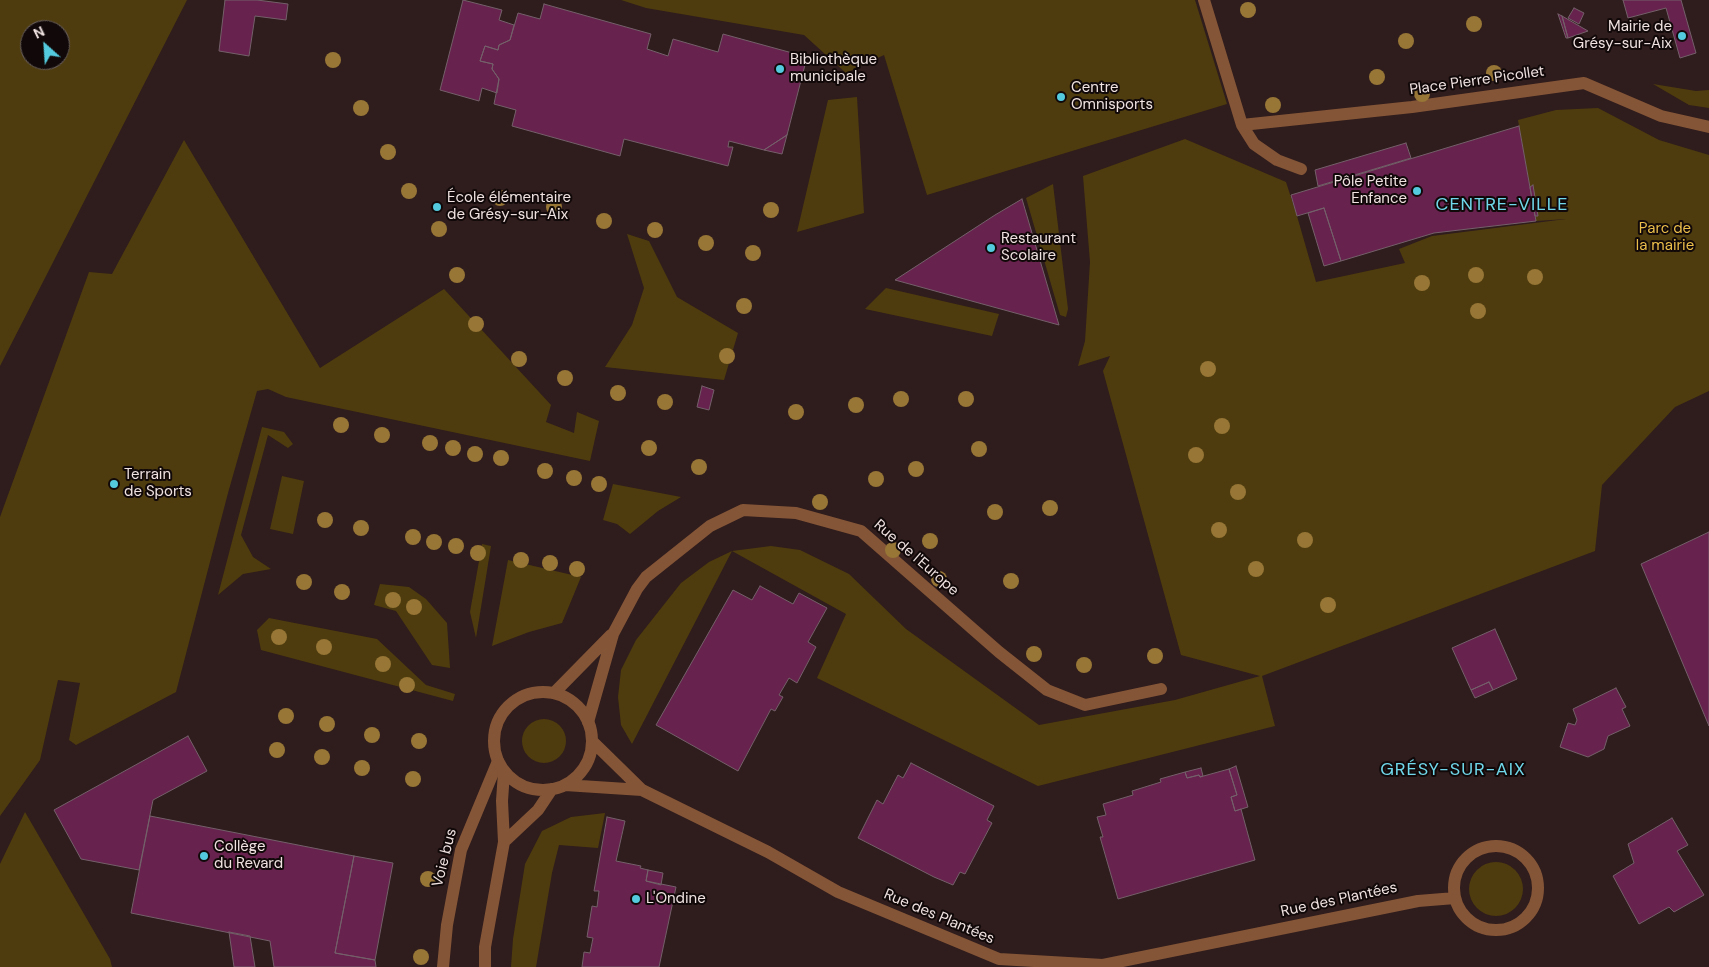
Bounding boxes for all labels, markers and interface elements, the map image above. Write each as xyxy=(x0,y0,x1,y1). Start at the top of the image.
place label: Mairie de Grésy-sur-Aix xyxy=(1573,18,1672,53)
north arrow xyxy=(20,20,70,70)
text: N xyxy=(30,22,47,43)
marker: Mairie de Grésy-sur-Aix xyxy=(1676,30,1688,42)
place label: Bibliothèque municipale xyxy=(790,51,877,86)
marker: Bibliothèque municipale xyxy=(774,63,786,75)
street label: Place Pierre Picollet xyxy=(1408,63,1546,99)
place label: Centre Omnisports xyxy=(1071,79,1153,114)
marker: Centre Omnisports xyxy=(1055,91,1067,103)
place label: Pôle Petite Enfance xyxy=(1334,173,1407,208)
marker: Pôle Petite Enfance xyxy=(1411,185,1423,197)
place label: École élémentaire de Grésy-sur-Aix xyxy=(447,189,571,224)
district label: CENTRE-VILLE xyxy=(1434,194,1570,216)
marker: École élémentaire de Grésy-sur-Aix xyxy=(431,201,443,213)
park label: Parc de la mairie xyxy=(1636,220,1694,255)
place label: Restaurant Scolaire xyxy=(1001,230,1076,265)
marker: Restaurant Scolaire xyxy=(985,242,997,254)
place label: Terrain de Sports xyxy=(124,466,192,501)
marker: Terrain de Sports xyxy=(108,478,120,490)
street label: Rue de l'Europe xyxy=(870,516,962,600)
district label: GRÉSY-SUR-AIX xyxy=(1379,759,1527,781)
street label: Voie bus xyxy=(429,827,461,889)
place label: Collège du Revard xyxy=(214,838,283,873)
marker: Collège du Revard xyxy=(198,850,210,862)
street label: Rue des Plantées xyxy=(1279,879,1399,921)
street label: Rue des Plantées xyxy=(881,886,997,948)
place label: L'Ondine xyxy=(646,890,706,908)
marker: L'Ondine xyxy=(630,893,642,905)

